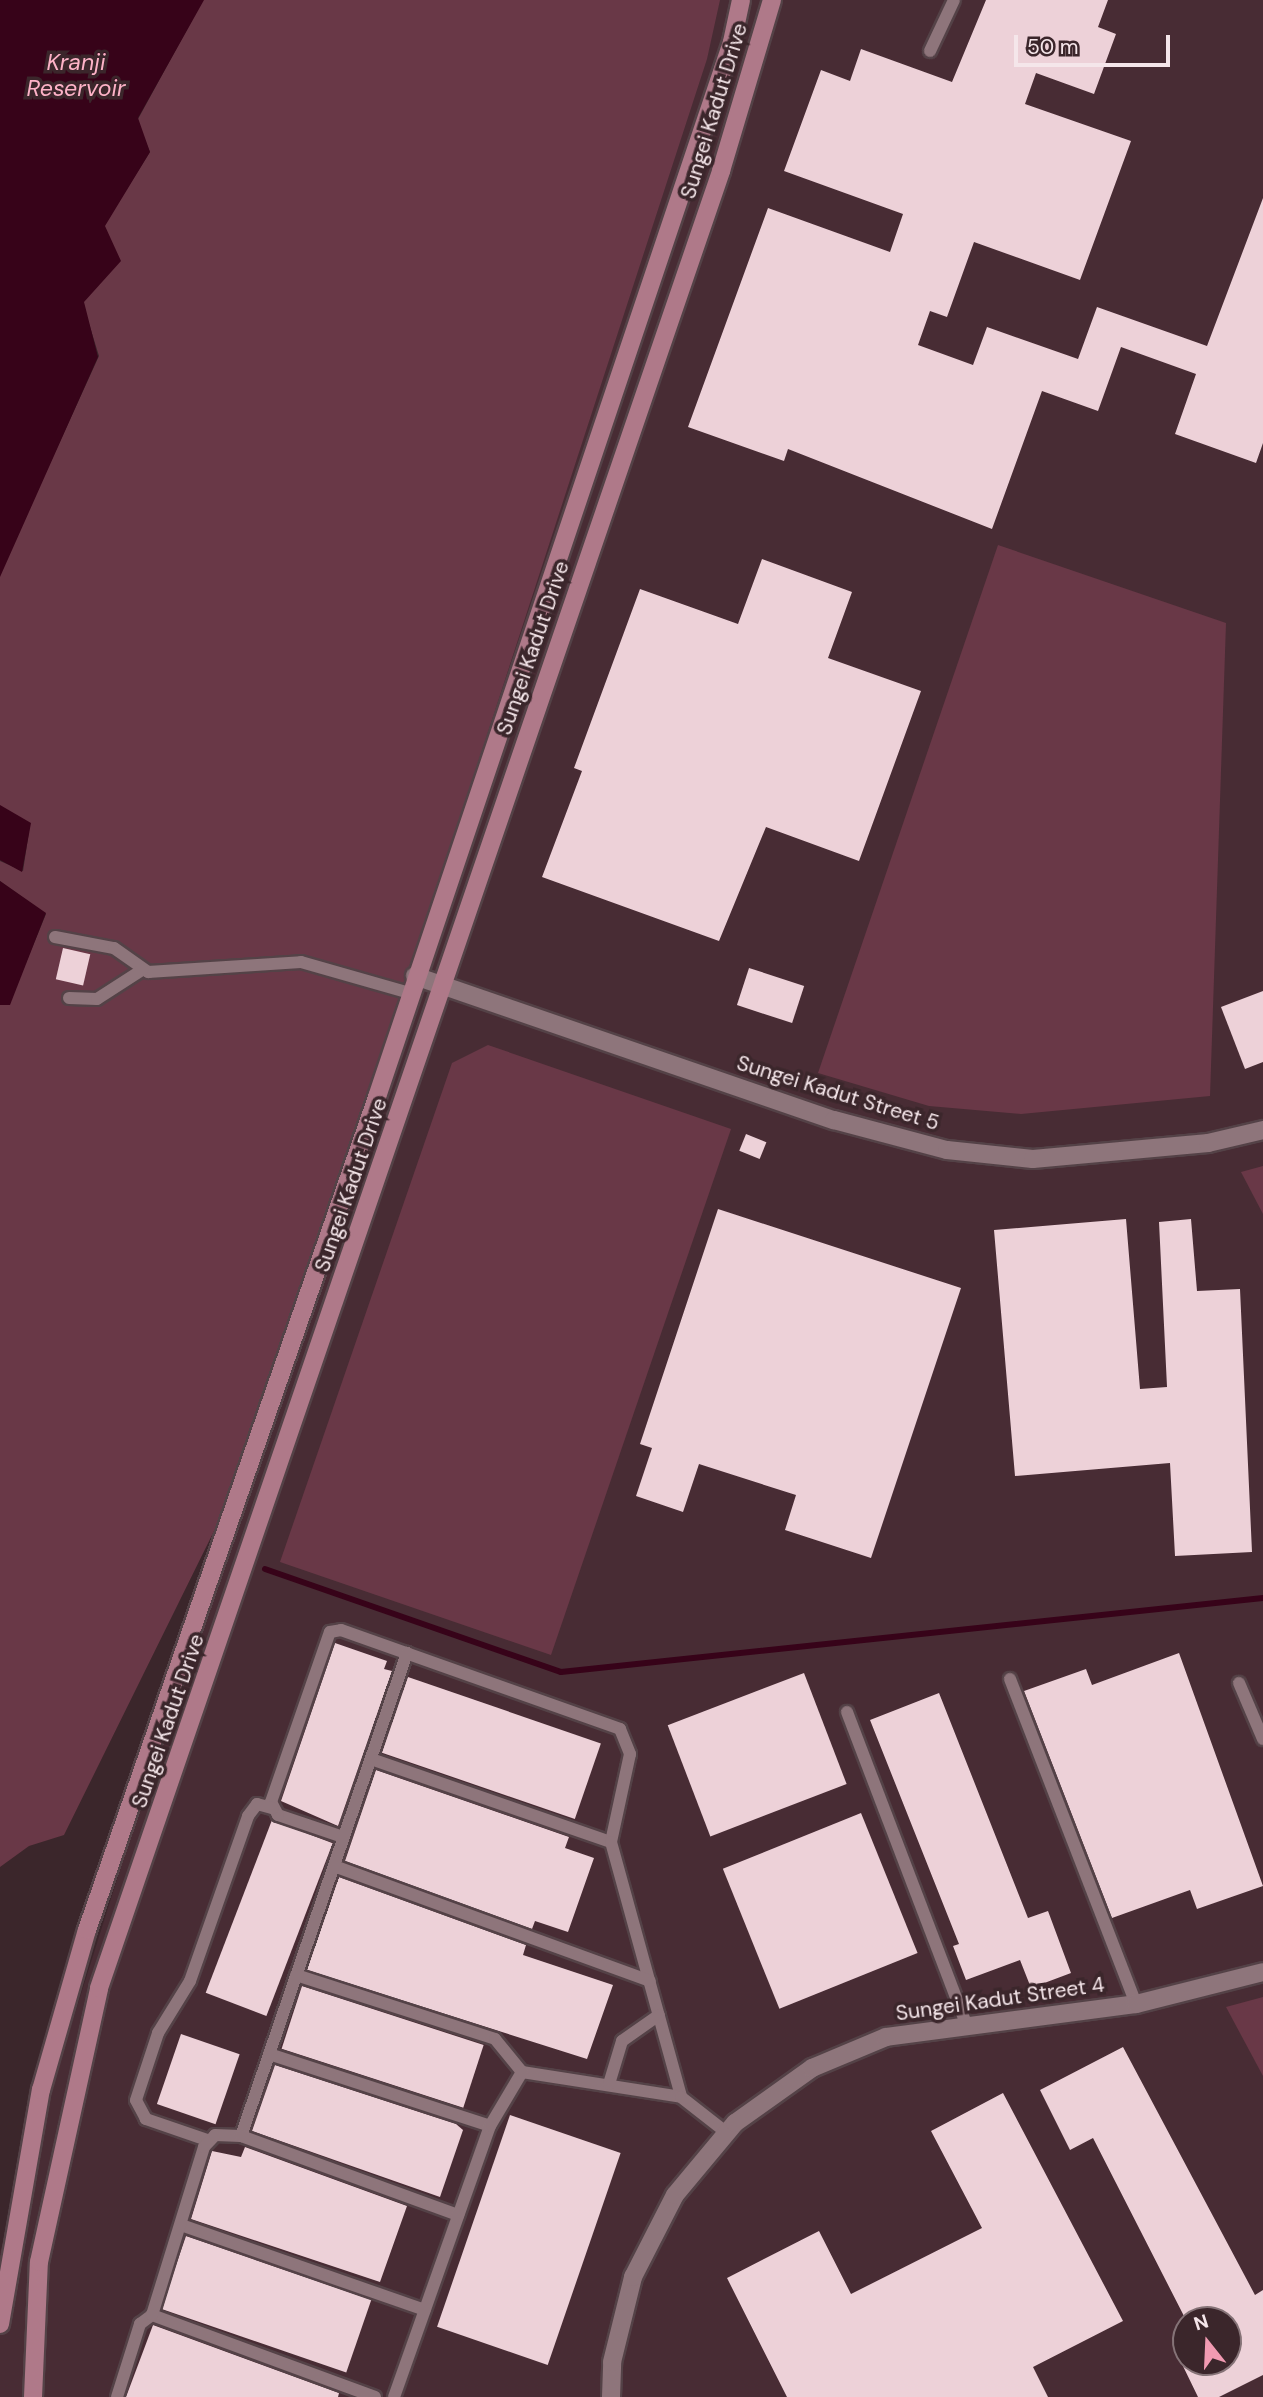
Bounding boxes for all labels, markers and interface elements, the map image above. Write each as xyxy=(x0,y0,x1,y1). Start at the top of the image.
street label: Sungei Kadut Drive xyxy=(675,20,753,202)
scale bar xyxy=(1018,21,1174,65)
text: 50 m xyxy=(1027,33,1078,61)
water label: Kranji Reservoir xyxy=(26,48,126,102)
street label: Sungei Kadut Drive xyxy=(491,558,575,738)
street label: Sungei Kadut Street 5 xyxy=(734,1050,942,1136)
street label: Sungei Kadut Drive xyxy=(309,1095,393,1275)
street label: Sungei Kadut Drive xyxy=(126,1631,210,1811)
street label: Sungei Kadut Street 4 xyxy=(894,1972,1106,2026)
north arrow xyxy=(1172,2306,1242,2376)
text: N xyxy=(1191,2308,1211,2336)

